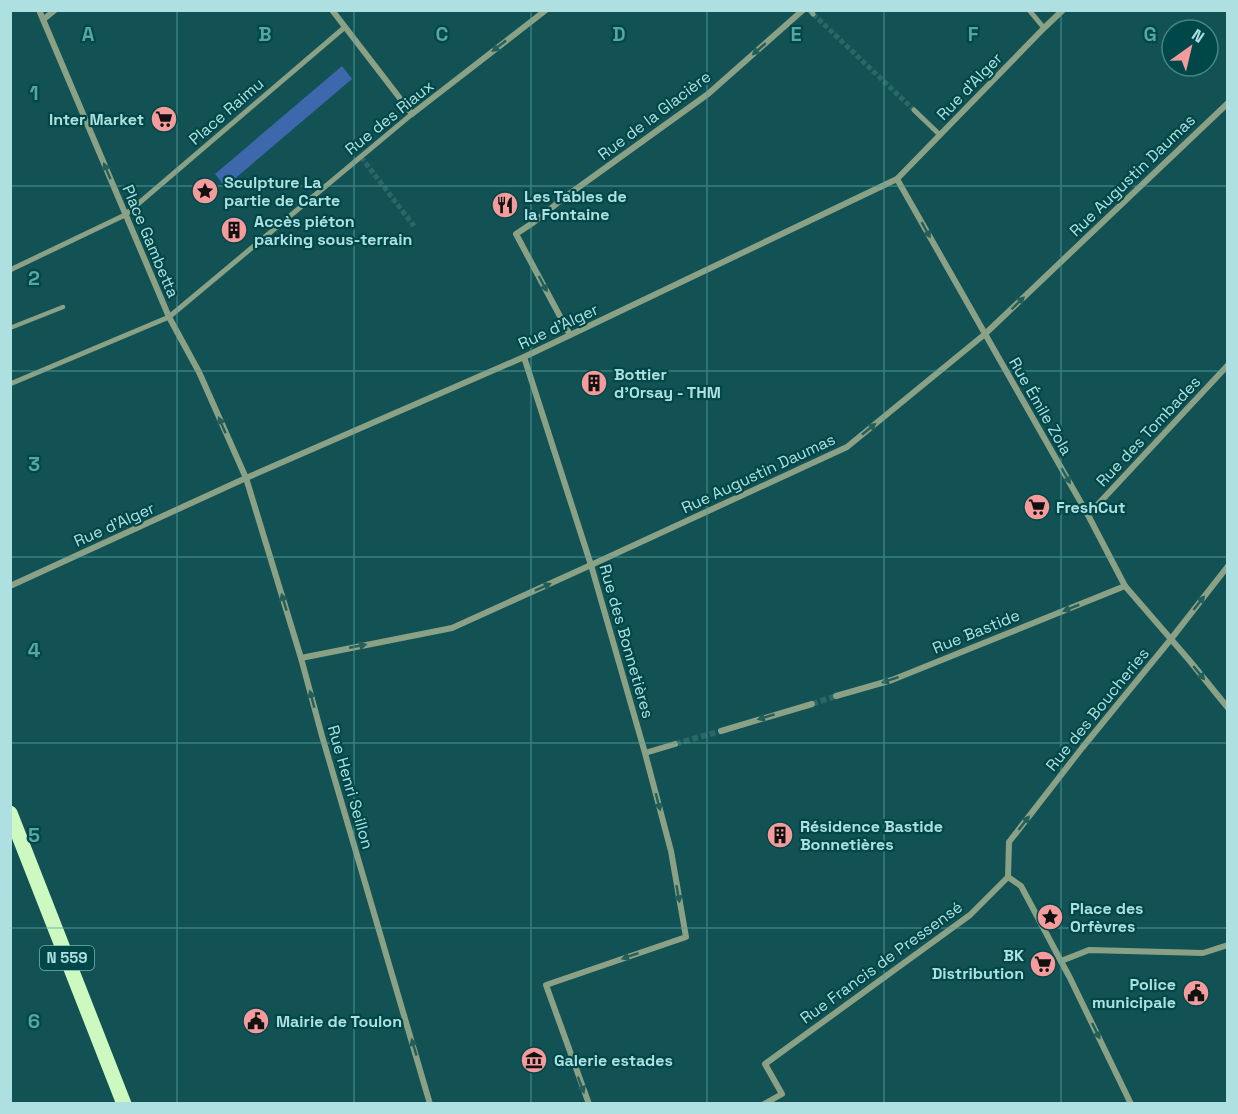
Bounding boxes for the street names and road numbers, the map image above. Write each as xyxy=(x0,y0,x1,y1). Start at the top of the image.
street label: Rue d'Alger xyxy=(932,48,1007,125)
street label: Rue de la Glacière xyxy=(594,66,715,165)
street label: Place Raimu xyxy=(185,73,268,150)
street label: Rue des Riaux xyxy=(341,75,438,160)
street label: Rue Augustin Daumas xyxy=(1065,110,1200,241)
street label: Place Gambetta xyxy=(117,182,184,301)
street label: Rue d'Alger xyxy=(515,299,602,354)
street label: Rue Émile Zola xyxy=(1004,354,1077,459)
street label: Rue des Tombades xyxy=(1091,371,1205,491)
street label: Rue Augustin Daumas xyxy=(678,429,838,518)
street label: Rue d'Alger xyxy=(71,497,158,552)
street label: Rue des Bonnetières xyxy=(594,562,659,721)
street label: Rue Bastide xyxy=(929,604,1023,659)
street label: Rue des Boucheries xyxy=(1041,643,1154,775)
street label: Rue Henri Seillon xyxy=(323,723,378,852)
street label: Rue Francis de Pressensé xyxy=(796,896,967,1028)
road number: N 559 xyxy=(40,946,94,970)

